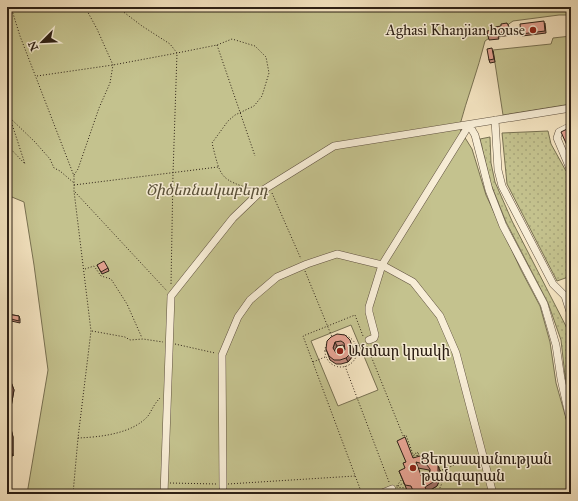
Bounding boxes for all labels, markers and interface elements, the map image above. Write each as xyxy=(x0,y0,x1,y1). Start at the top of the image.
place label: Aghasi Khanjian house xyxy=(385,21,525,39)
north arrow xyxy=(22,22,62,62)
marker: Aghasi Khanjian house xyxy=(528,25,538,35)
text: N xyxy=(25,38,41,53)
park label: Ծիծեռնակաբերդ xyxy=(146,181,269,199)
place label: Անմար կրակի xyxy=(348,342,450,360)
marker: Անմար կրակի xyxy=(335,346,345,356)
place label: Ցեղասպանության թանգարան xyxy=(421,450,552,485)
marker: Ցեղասպանության թանգարան xyxy=(408,463,418,473)

